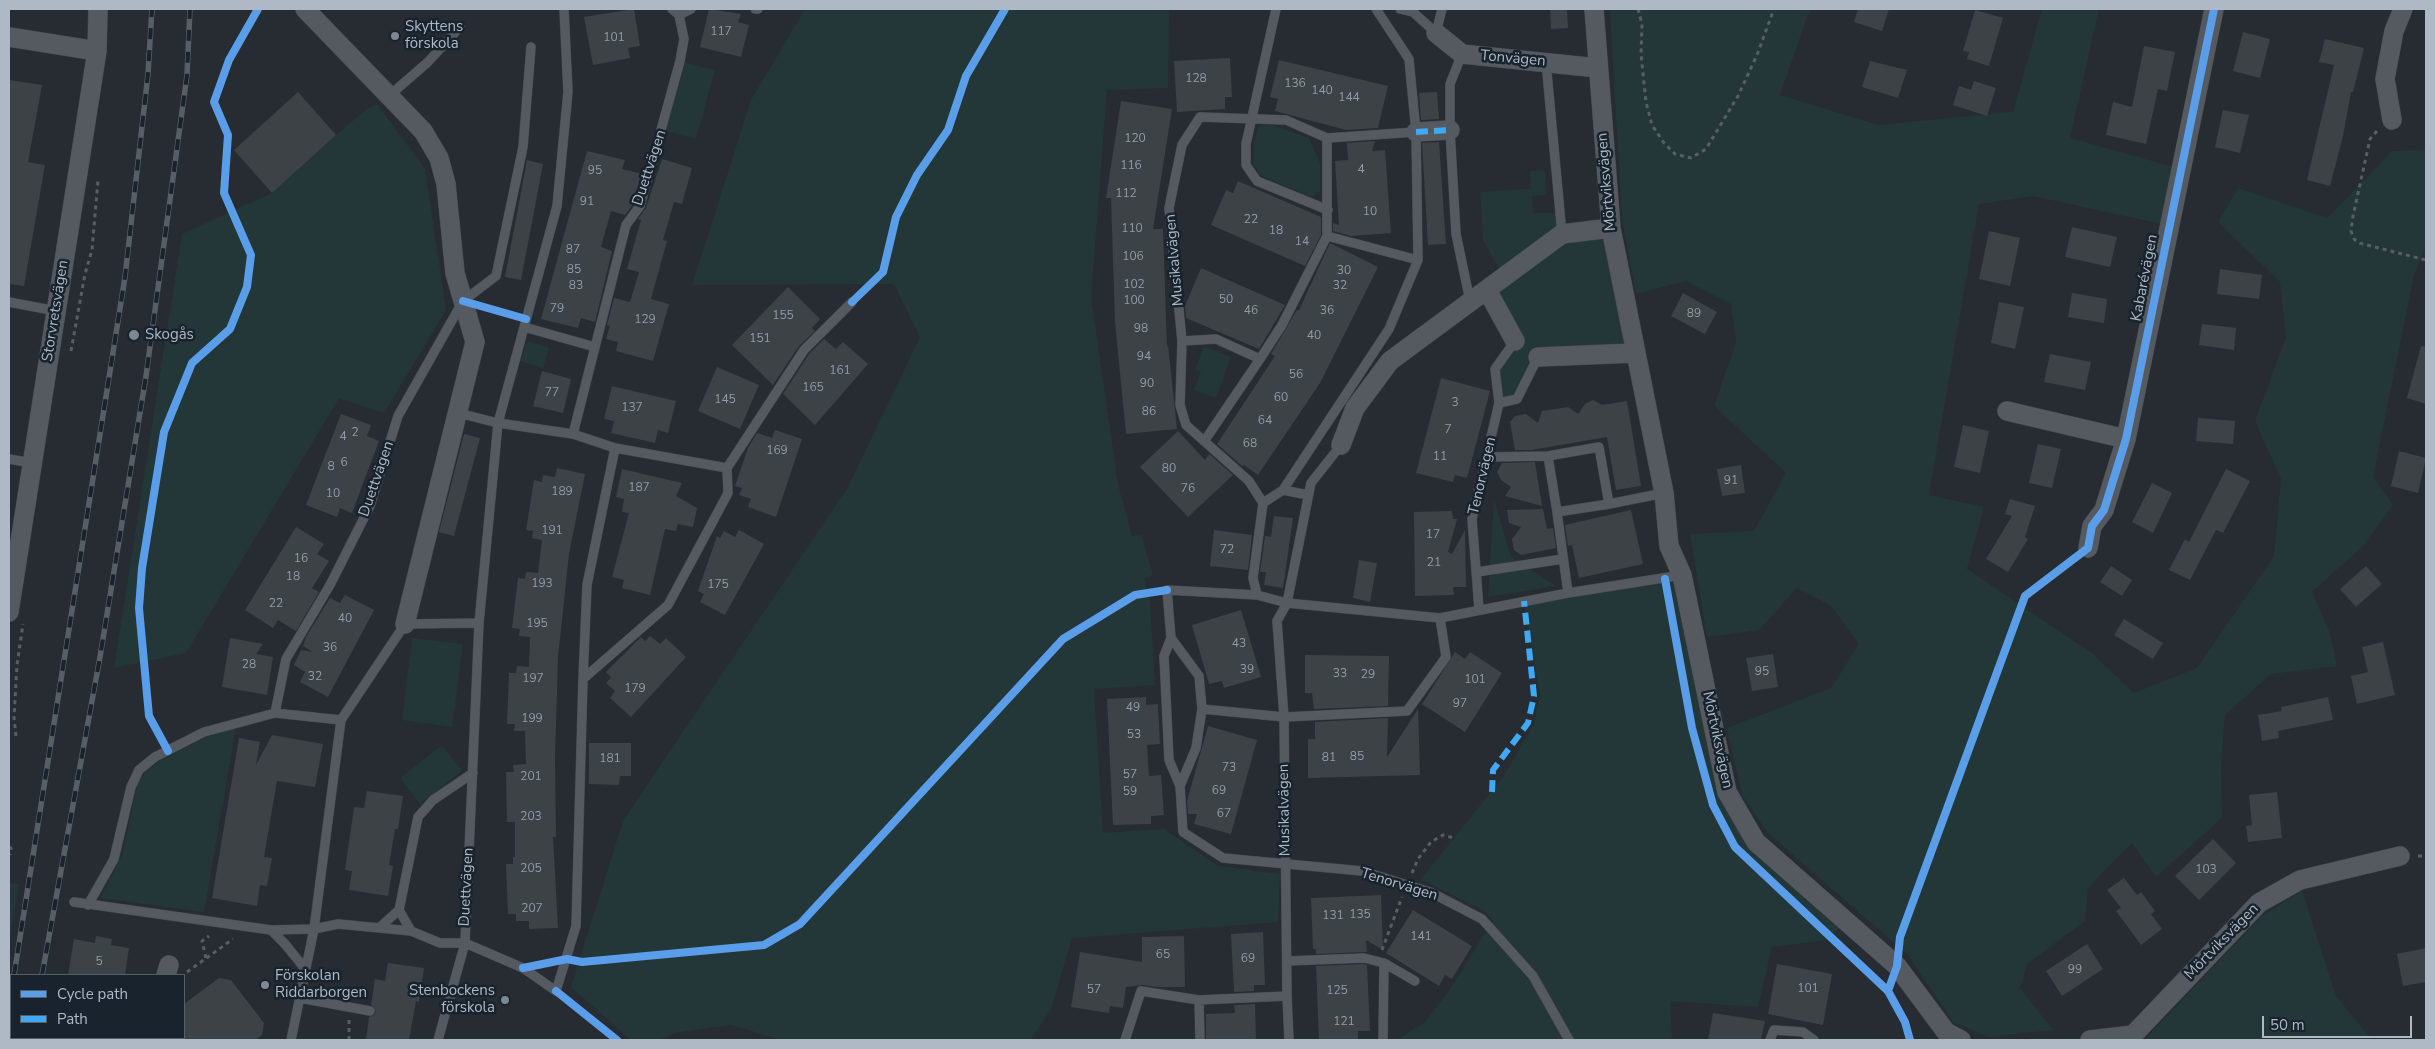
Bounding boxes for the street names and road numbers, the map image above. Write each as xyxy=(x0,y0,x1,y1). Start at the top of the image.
street label: Tonvägen xyxy=(1480,47,1546,71)
street label: Duettvägen xyxy=(629,128,671,208)
street label: Mörtviksvägen xyxy=(1594,132,1620,232)
street label: Musikalvägen xyxy=(1162,213,1188,307)
street label: Kabarévägen xyxy=(2128,233,2162,323)
street label: Storvretsvägen xyxy=(39,259,73,363)
street label: Tenorvägen xyxy=(1465,435,1501,517)
street label: Duettvägen xyxy=(356,439,398,519)
street label: Mörtviksvägen xyxy=(1698,690,1736,790)
street label: Musikalvägen xyxy=(1275,764,1295,856)
street label: Duettvägen xyxy=(456,847,478,927)
street label: Tenorvägen xyxy=(1358,865,1440,905)
street label: Mörtviksvägen xyxy=(2181,900,2263,984)

